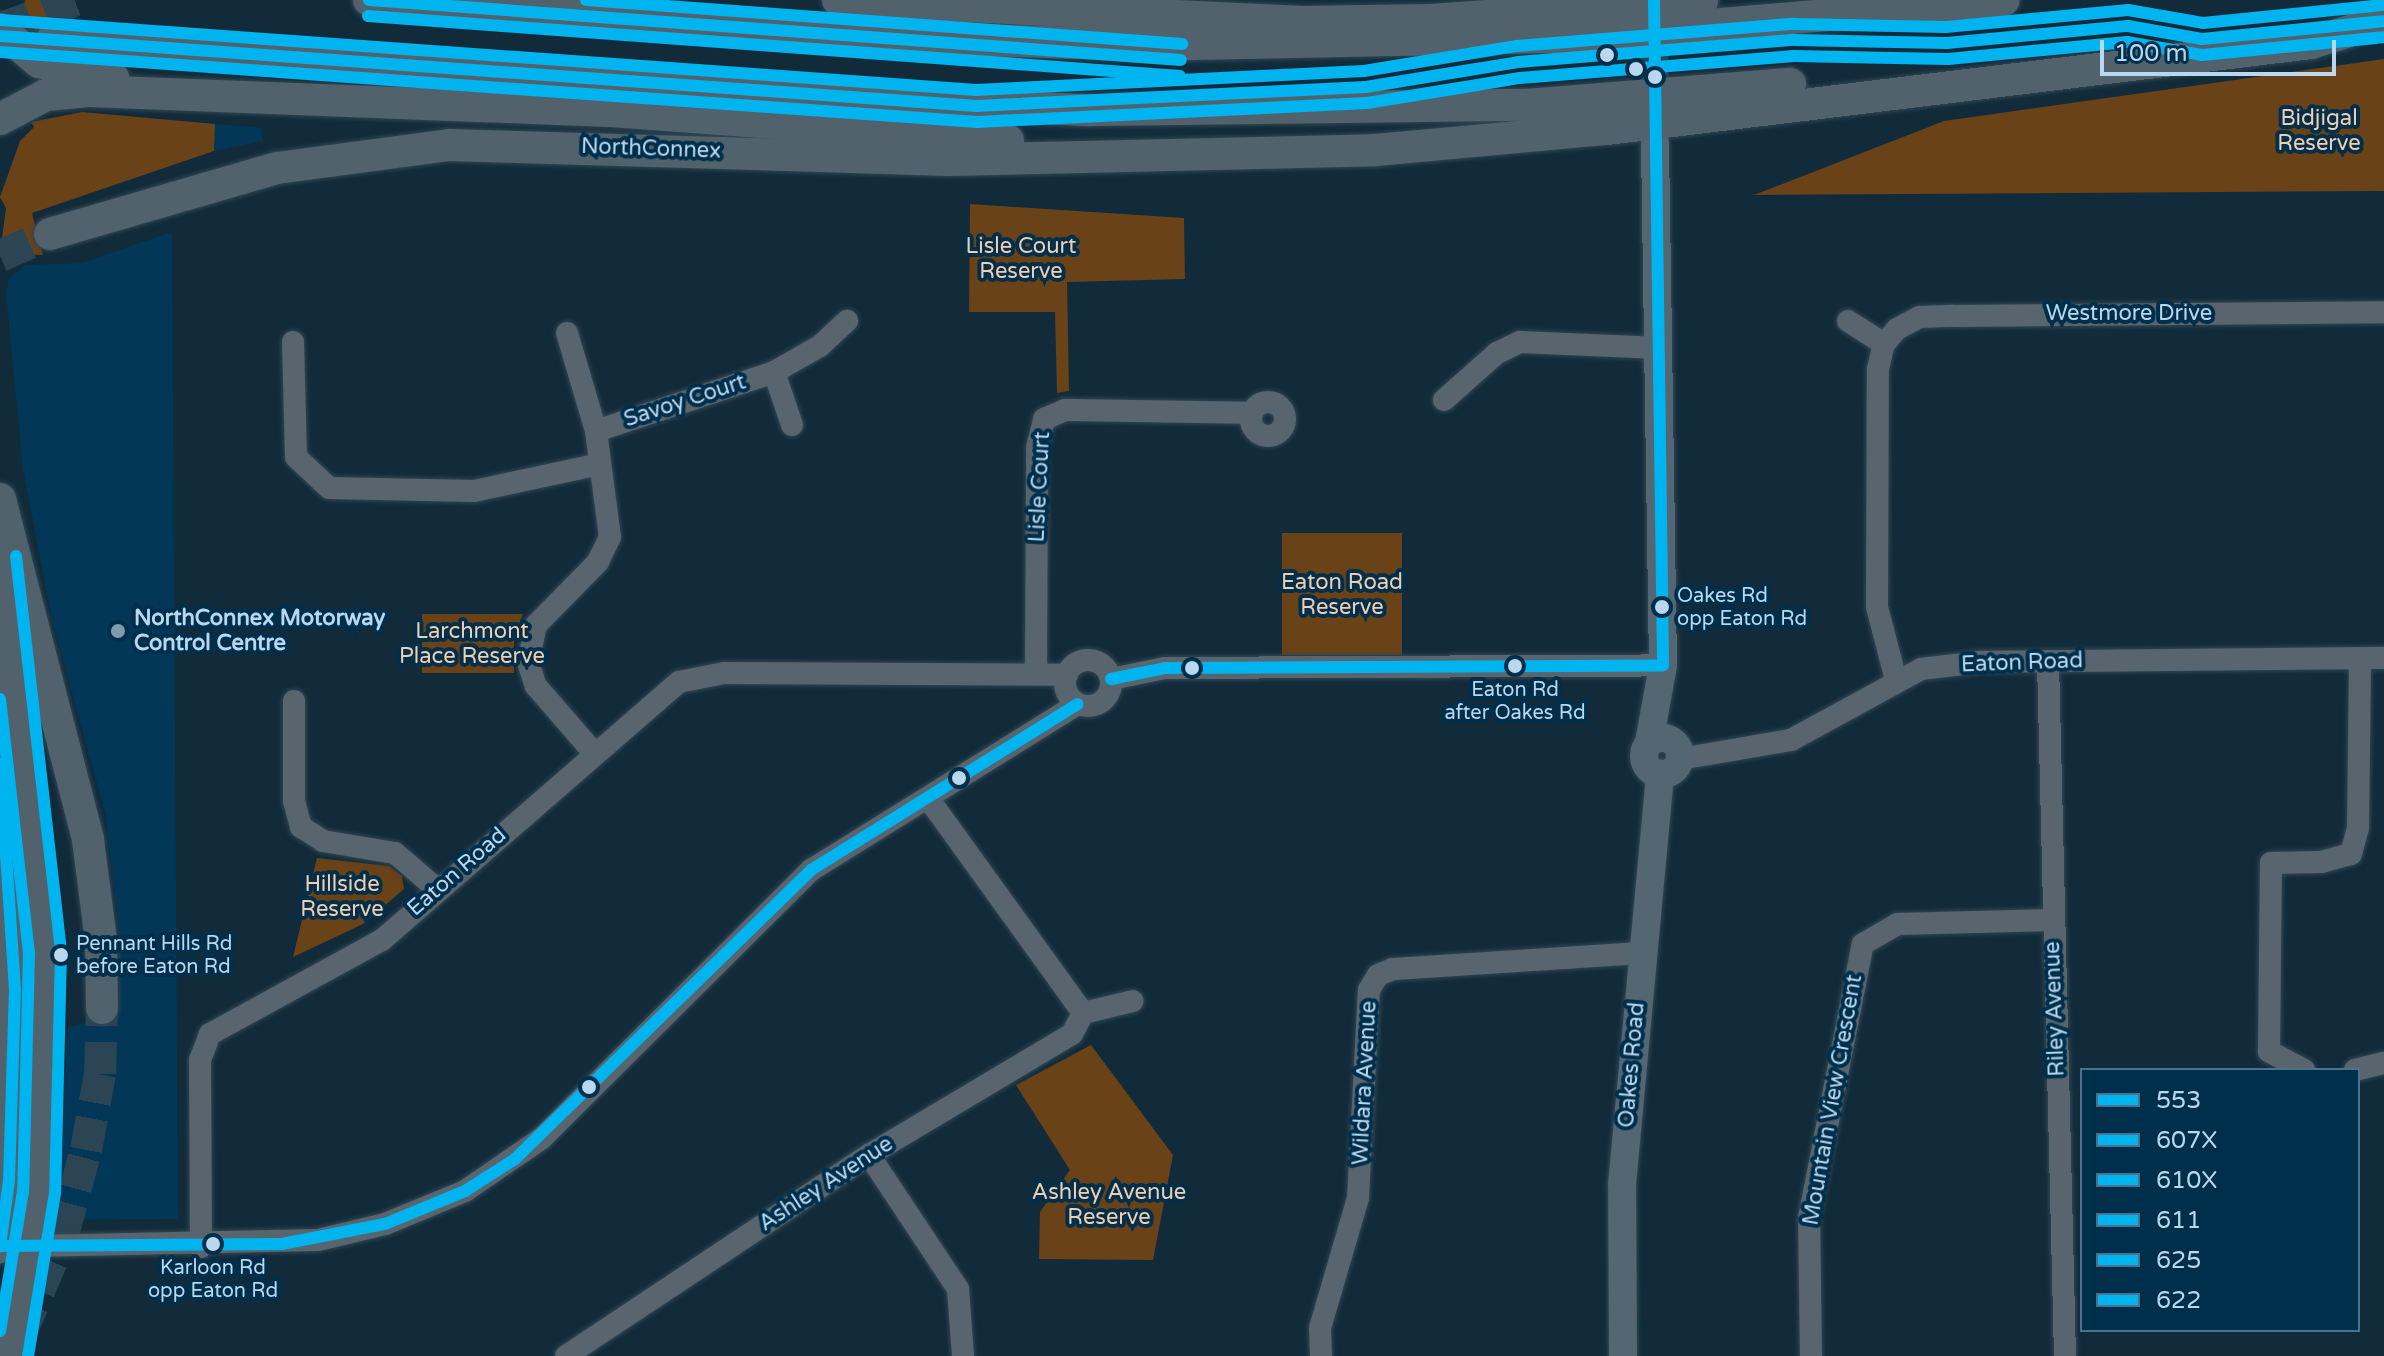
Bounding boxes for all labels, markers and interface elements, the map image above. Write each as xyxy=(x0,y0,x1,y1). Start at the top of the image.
scale bar xyxy=(2104,24,2340,74)
text: 100 m xyxy=(2114,39,2188,68)
unlabelled marker xyxy=(1599,47,1615,63)
unlabelled marker xyxy=(1628,61,1644,77)
unlabelled marker xyxy=(1647,69,1663,85)
park label: Bidjigal Reserve xyxy=(2277,105,2361,156)
street label: NorthConnex xyxy=(581,133,721,165)
park label: Lisle Court Reserve xyxy=(966,233,1076,284)
street label: Westmore Drive xyxy=(2046,301,2212,327)
street label: Savoy Court xyxy=(621,369,749,433)
street label: Lisle Court xyxy=(1024,431,1056,543)
park label: Eaton Road Reserve xyxy=(1281,569,1403,620)
place label: Oakes Rd opp Eaton Rd xyxy=(1677,584,1807,631)
marker: Oakes Rd opp Eaton Rd xyxy=(1654,599,1670,615)
place label: NorthConnex Motorway Control Centre xyxy=(134,605,385,656)
park label: Larchmont Place Reserve xyxy=(399,618,545,670)
marker: NorthConnex Motorway Control Centre xyxy=(109,622,127,640)
street label: Eaton Road xyxy=(1961,648,2083,678)
marker: Eaton Rd after Oakes Rd xyxy=(1507,658,1523,674)
unlabelled marker xyxy=(1184,660,1200,676)
place label: Eaton Rd after Oakes Rd xyxy=(1444,678,1586,725)
unlabelled marker xyxy=(951,770,967,786)
street label: Eaton Road xyxy=(402,822,512,922)
park label: Hillside Reserve xyxy=(300,871,384,922)
place label: Pennant Hills Rd before Eaton Rd xyxy=(76,932,232,979)
street label: Riley Avenue xyxy=(2039,941,2071,1077)
marker: Pennant Hills Rd before Eaton Rd xyxy=(53,947,69,963)
street label: Mountain View Crescent xyxy=(1798,973,1868,1227)
street label: Wildara Avenue xyxy=(1348,1000,1382,1166)
street label: Oakes Road xyxy=(1613,1001,1651,1129)
legend xyxy=(2080,1068,2360,1332)
unlabelled marker xyxy=(581,1079,597,1095)
text: 553 xyxy=(2156,1086,2201,1115)
text: 607X xyxy=(2156,1126,2217,1155)
street label: Ashley Avenue xyxy=(754,1131,898,1237)
text: 610X xyxy=(2156,1166,2217,1195)
park label: Ashley Avenue Reserve xyxy=(1032,1179,1186,1230)
text: 611 xyxy=(2156,1206,2201,1235)
marker: Karloon Rd opp Eaton Rd xyxy=(205,1236,221,1252)
text: 625 xyxy=(2156,1246,2201,1275)
place label: Karloon Rd opp Eaton Rd xyxy=(148,1256,278,1303)
text: 622 xyxy=(2156,1286,2201,1315)

